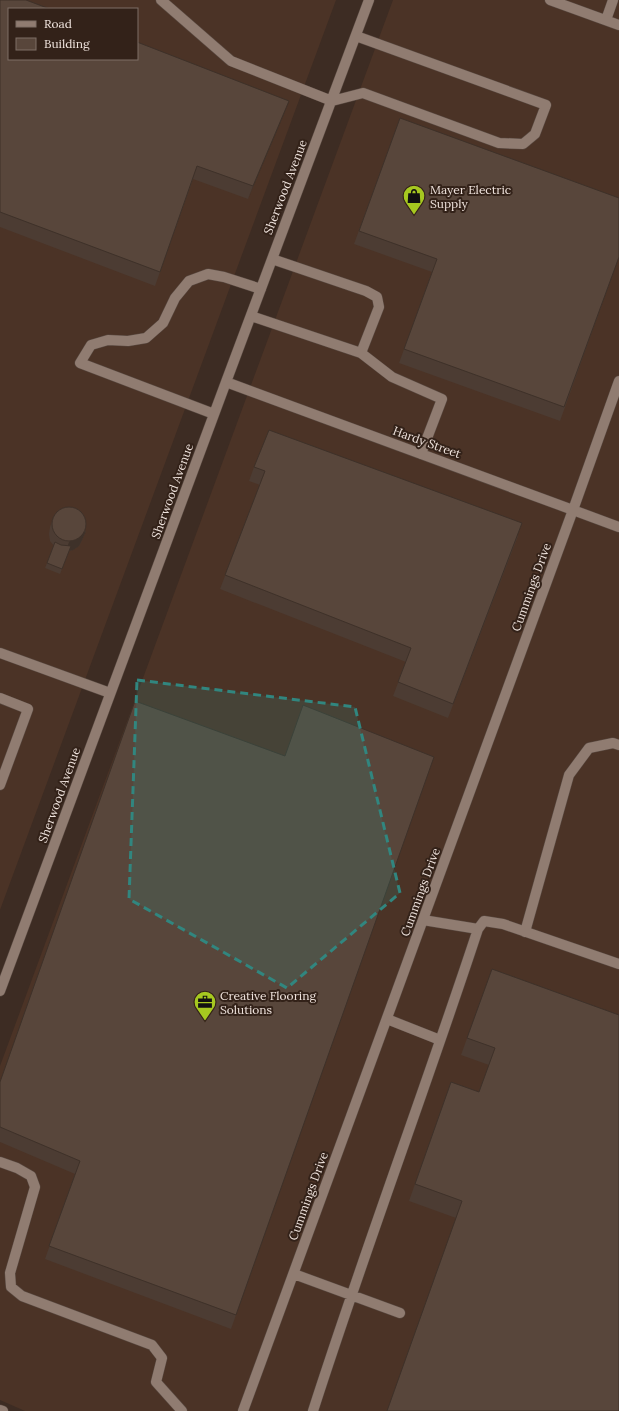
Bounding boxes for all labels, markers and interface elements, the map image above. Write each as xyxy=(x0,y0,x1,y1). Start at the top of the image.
legend xyxy=(8,8,138,60)
text: Road xyxy=(44,16,72,31)
text: Building xyxy=(44,36,90,51)
street label: Sherwood Avenue xyxy=(260,137,310,237)
place label: Mayer Electric Supply xyxy=(430,182,511,211)
shop icon: Mayer Electric Supply xyxy=(401,183,427,216)
street label: Hardy Street xyxy=(391,423,463,461)
street label: Sherwood Avenue xyxy=(148,441,196,541)
street label: Cummings Drive xyxy=(508,540,554,633)
street label: Sherwood Avenue xyxy=(35,745,83,845)
street label: Cummings Drive xyxy=(397,845,443,938)
place label: Creative Flooring Solutions xyxy=(220,988,316,1017)
office icon: Creative Flooring Solutions xyxy=(192,989,218,1022)
street label: Cummings Drive xyxy=(285,1149,331,1242)

